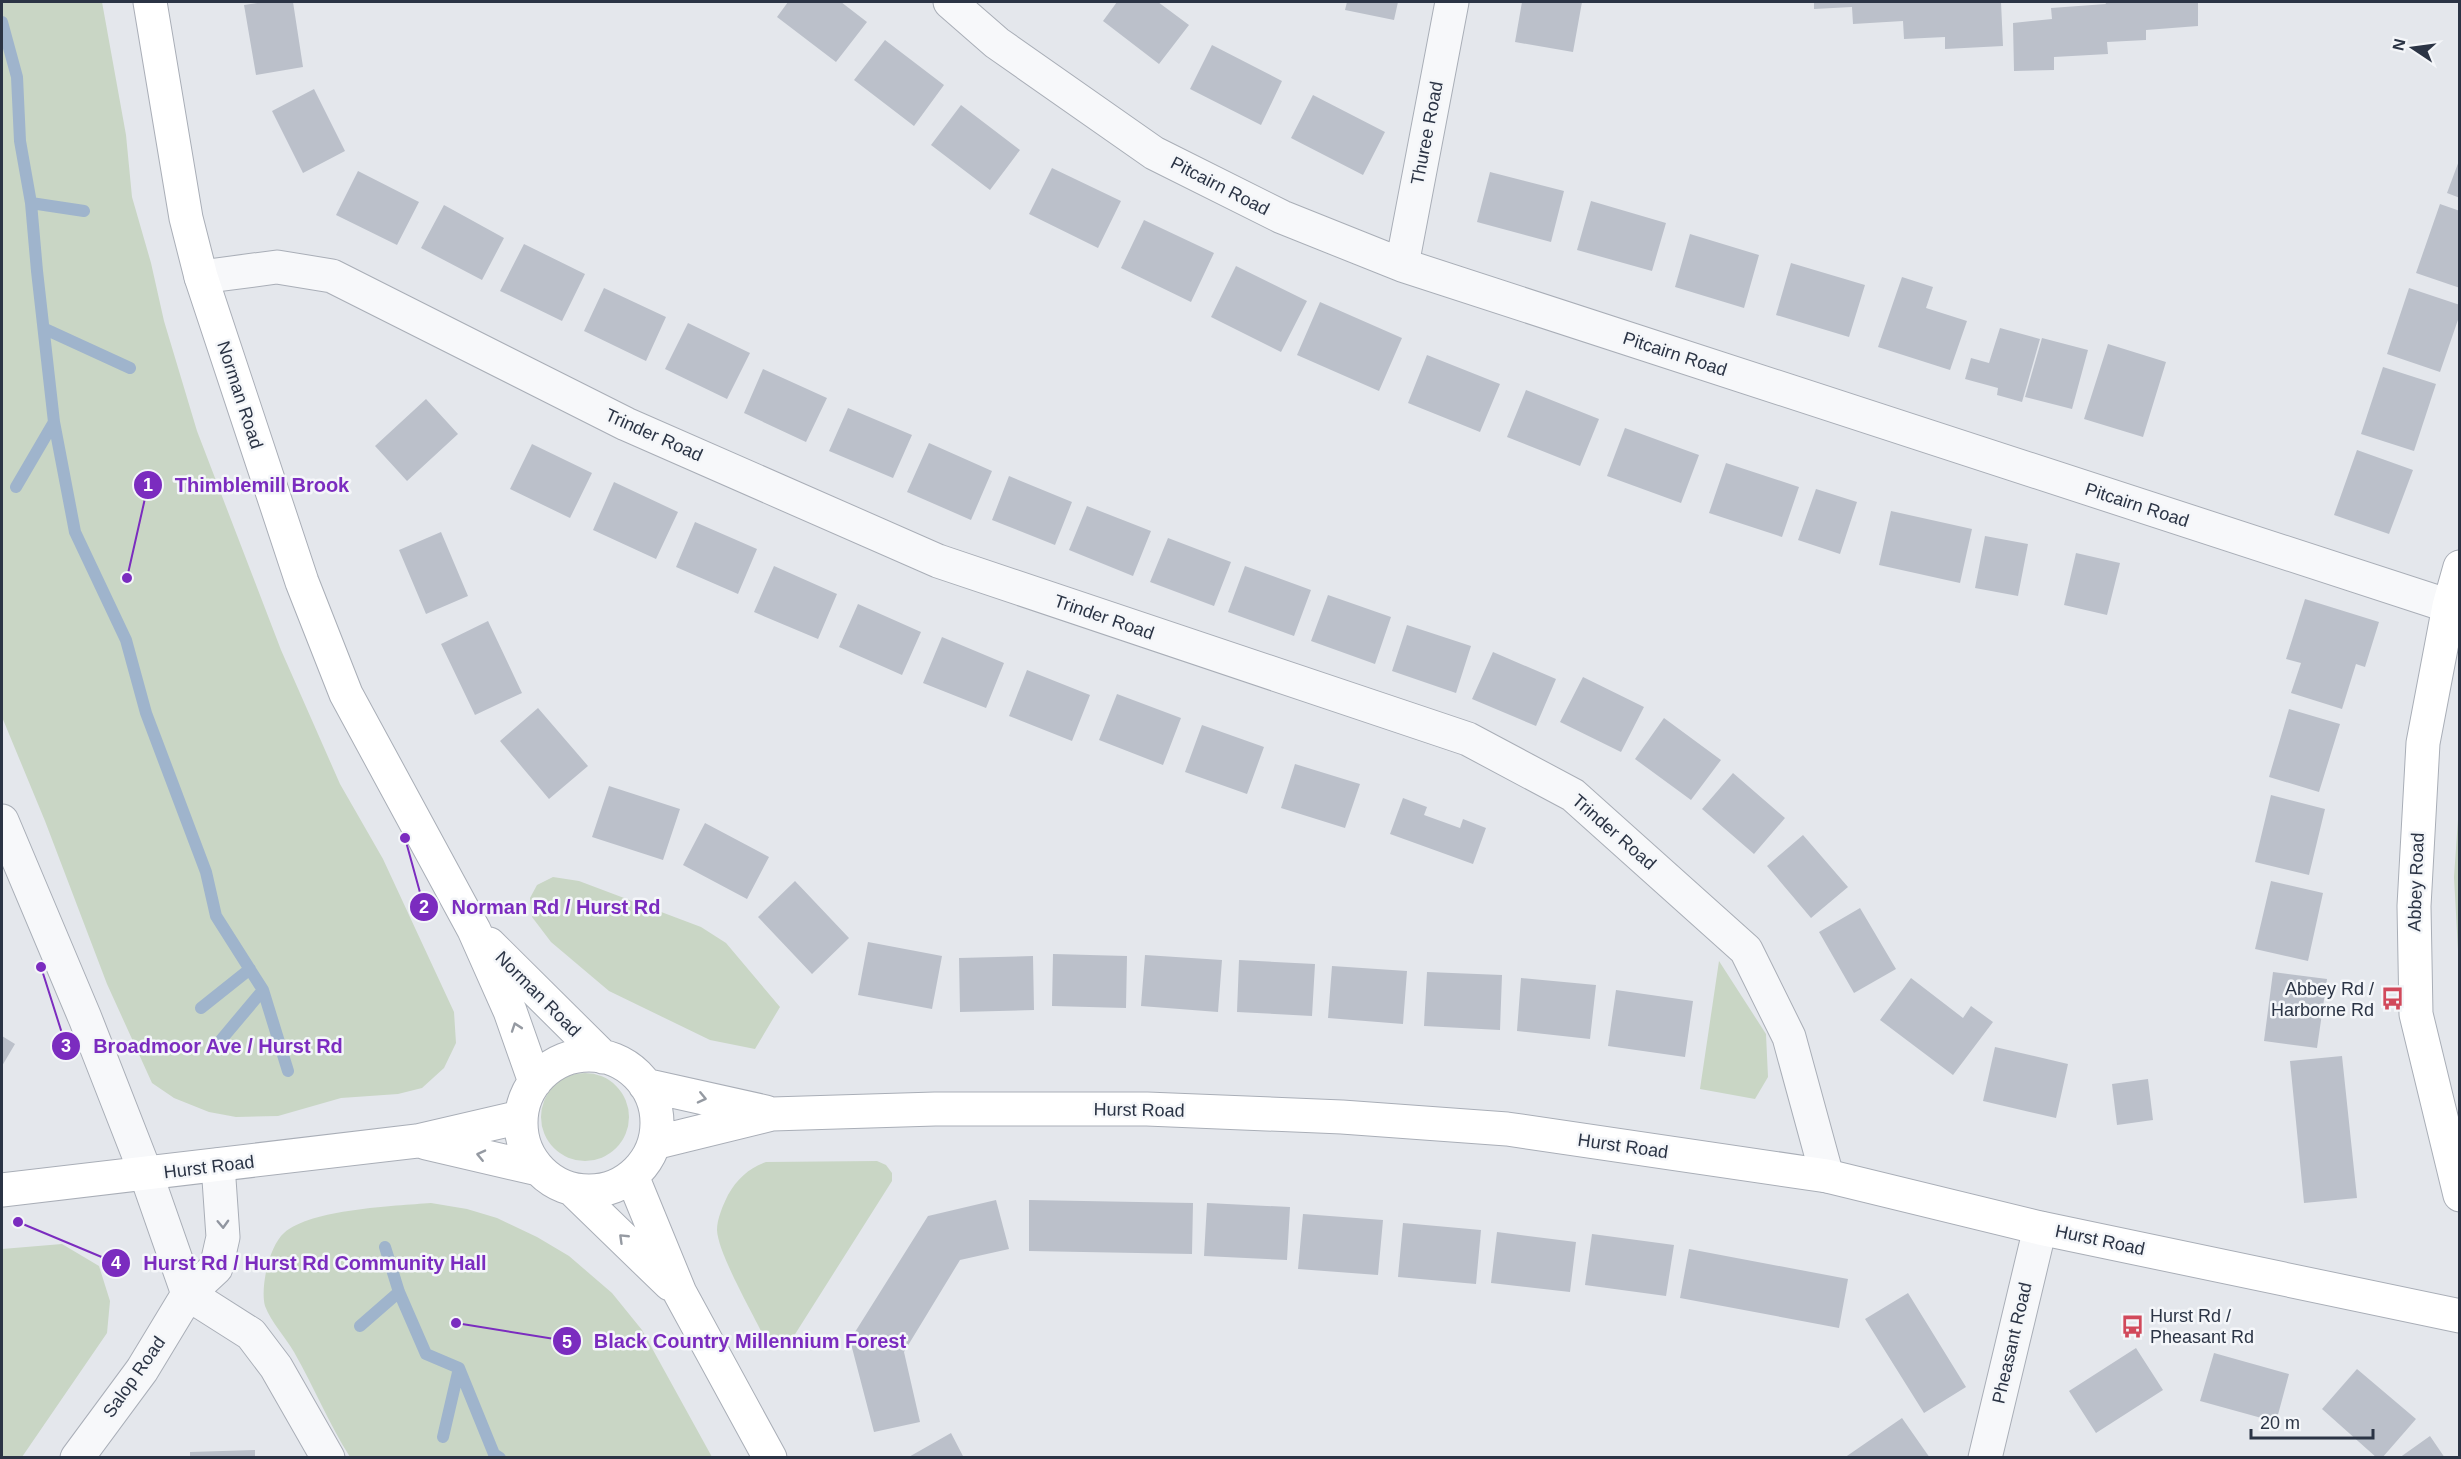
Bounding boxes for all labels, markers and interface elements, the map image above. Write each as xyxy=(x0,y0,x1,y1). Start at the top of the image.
north arrow xyxy=(2383,18,2443,78)
text: N xyxy=(2389,37,2408,52)
street label: Thuree Road xyxy=(1407,80,1447,186)
street label: Pitcairn Road xyxy=(1167,153,1273,219)
street label: Pitcairn Road xyxy=(1621,328,1729,380)
street label: Norman Road xyxy=(213,339,267,451)
street label: Trinder Road xyxy=(602,405,706,465)
callout: Thimblemill Brook xyxy=(133,466,362,504)
text: Thimblemill Brook xyxy=(175,474,350,496)
text: 1 xyxy=(143,475,153,495)
street label: Pitcairn Road xyxy=(2083,479,2191,531)
street label: Trinder Road xyxy=(1051,591,1157,643)
street label: Trinder Road xyxy=(1568,790,1660,874)
street label: Abbey Road xyxy=(2404,832,2428,932)
callout: Norman Rd / Hurst Rd xyxy=(409,888,672,926)
text: Norman Rd / Hurst Rd xyxy=(452,896,660,918)
text: 2 xyxy=(419,897,429,917)
street label: Norman Road xyxy=(491,947,585,1041)
place label: Abbey Rd / Harborne Rd xyxy=(2271,979,2374,1020)
bus stop icon: Abbey Rd / Harborne Rd xyxy=(2379,986,2405,1012)
one-way arrow xyxy=(510,1022,523,1033)
callout: Broadmoor Ave / Hurst Rd xyxy=(51,1027,355,1065)
text: Broadmoor Ave / Hurst Rd xyxy=(93,1035,343,1057)
text: 3 xyxy=(61,1036,71,1056)
one-way arrow xyxy=(697,1091,707,1104)
street label: Hurst Road xyxy=(1093,1099,1185,1121)
street label: Hurst Road xyxy=(1577,1130,1669,1162)
one-way arrow xyxy=(476,1150,486,1163)
street label: Hurst Road xyxy=(163,1152,255,1182)
one-way arrow xyxy=(216,1219,229,1228)
street label: Hurst Road xyxy=(2053,1221,2147,1259)
one-way arrow xyxy=(619,1234,629,1245)
callout: Hurst Rd / Hurst Rd Community Hall xyxy=(101,1244,498,1282)
text: Hurst Rd / Hurst Rd Community Hall xyxy=(143,1252,487,1274)
text: 4 xyxy=(111,1253,121,1273)
street label: Pheasant Road xyxy=(1988,1280,2036,1406)
place label: Hurst Rd / Pheasant Rd xyxy=(2150,1306,2254,1347)
bus stop icon: Hurst Rd / Pheasant Rd xyxy=(2119,1313,2145,1339)
callout: Black Country Millennium Forest xyxy=(552,1322,918,1360)
text: Black Country Millennium Forest xyxy=(594,1330,906,1352)
text: 5 xyxy=(562,1332,572,1352)
street label: Salop Road xyxy=(99,1333,169,1421)
scale bar xyxy=(2251,1402,2372,1440)
text: 20 m xyxy=(2260,1413,2300,1433)

